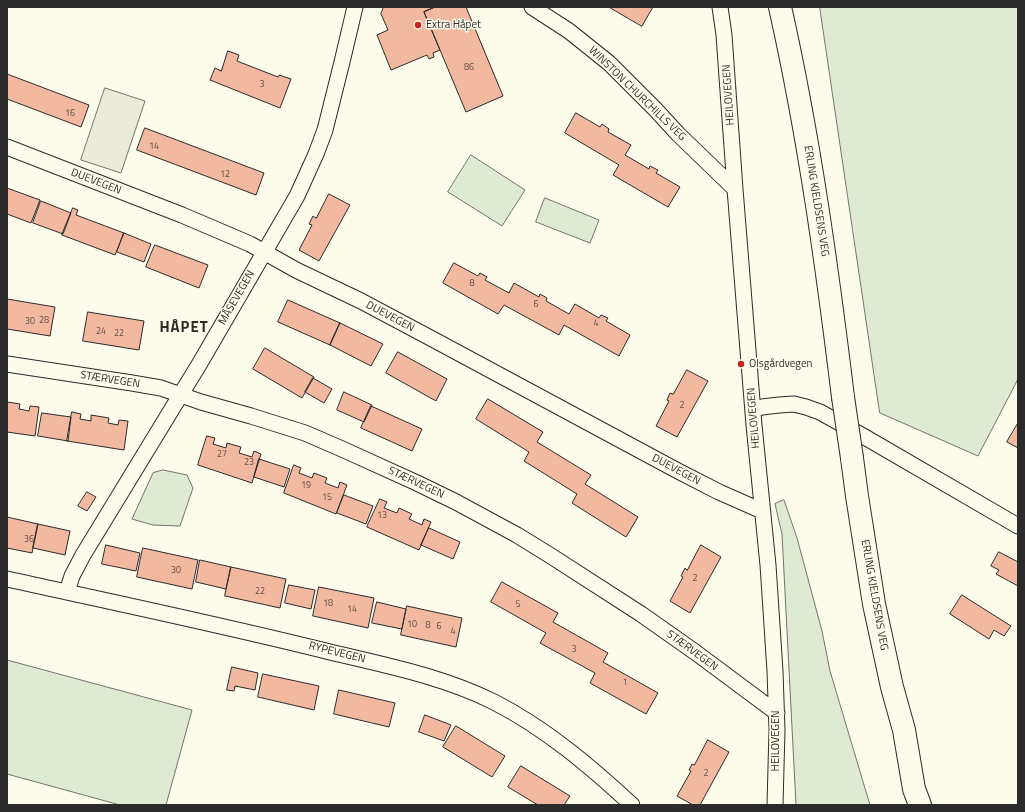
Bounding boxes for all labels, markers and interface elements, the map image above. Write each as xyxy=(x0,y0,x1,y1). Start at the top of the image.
place label: Extra Håpet xyxy=(426,18,481,32)
marker: Extra Håpet xyxy=(413,20,423,30)
street label: WINSTON CHURCHILLS VEG xyxy=(586,44,688,144)
house number: 86 xyxy=(464,63,474,73)
street label: HEILOVEGEN xyxy=(720,64,738,126)
house number: 3 xyxy=(259,80,265,90)
house number: 16 xyxy=(65,109,75,119)
house number: 14 xyxy=(149,142,159,152)
street label: ERLING KJELDSENS VEG xyxy=(801,144,831,258)
street label: DUEVEGEN xyxy=(69,166,123,198)
house number: 12 xyxy=(220,170,230,180)
street label: MÅSEVEGEN xyxy=(216,269,258,327)
house number: 8 xyxy=(469,279,475,289)
street label: DUEVEGEN xyxy=(364,299,416,335)
house number: 6 xyxy=(533,300,539,310)
house number: 28 xyxy=(39,316,49,326)
house number: 30 xyxy=(25,317,35,327)
district label: HÅPET xyxy=(159,319,209,337)
house number: 4 xyxy=(593,319,599,329)
house number: 24 xyxy=(96,327,106,337)
house number: 22 xyxy=(114,329,124,339)
place label: Olsgårdvegen xyxy=(749,357,812,371)
marker: Olsgårdvegen xyxy=(736,359,746,369)
street label: STÆRVEGEN xyxy=(79,369,141,391)
street label: HEILOVEGEN xyxy=(745,387,763,449)
house number: 2 xyxy=(679,401,685,411)
house number: 27 xyxy=(217,450,227,460)
street label: DUEVEGEN xyxy=(650,452,702,488)
house number: 23 xyxy=(244,458,254,468)
street label: STÆRVEGEN xyxy=(386,464,446,502)
house number: 19 xyxy=(301,481,311,491)
house number: 15 xyxy=(322,493,332,503)
house number: 13 xyxy=(377,511,387,521)
house number: 36 xyxy=(24,535,34,545)
street label: ERLING KJELDSENS VEG xyxy=(858,539,890,651)
house number: 30 xyxy=(171,566,181,576)
house number: 2 xyxy=(692,574,698,584)
house number: 22 xyxy=(255,587,265,597)
house number: 18 xyxy=(323,599,333,609)
house number: 5 xyxy=(515,600,521,610)
house number: 14 xyxy=(347,605,357,615)
house number: 10 xyxy=(407,620,417,630)
house number: 8 xyxy=(425,621,431,631)
house number: 6 xyxy=(436,622,442,632)
house number: 4 xyxy=(450,627,456,637)
street label: STÆRVEGEN xyxy=(664,628,720,674)
street label: RYPEVEGEN xyxy=(307,640,367,666)
house number: 3 xyxy=(571,645,577,655)
house number: 1 xyxy=(622,678,628,688)
street label: HEILOVEGEN xyxy=(769,710,783,772)
house number: 2 xyxy=(703,769,709,779)

